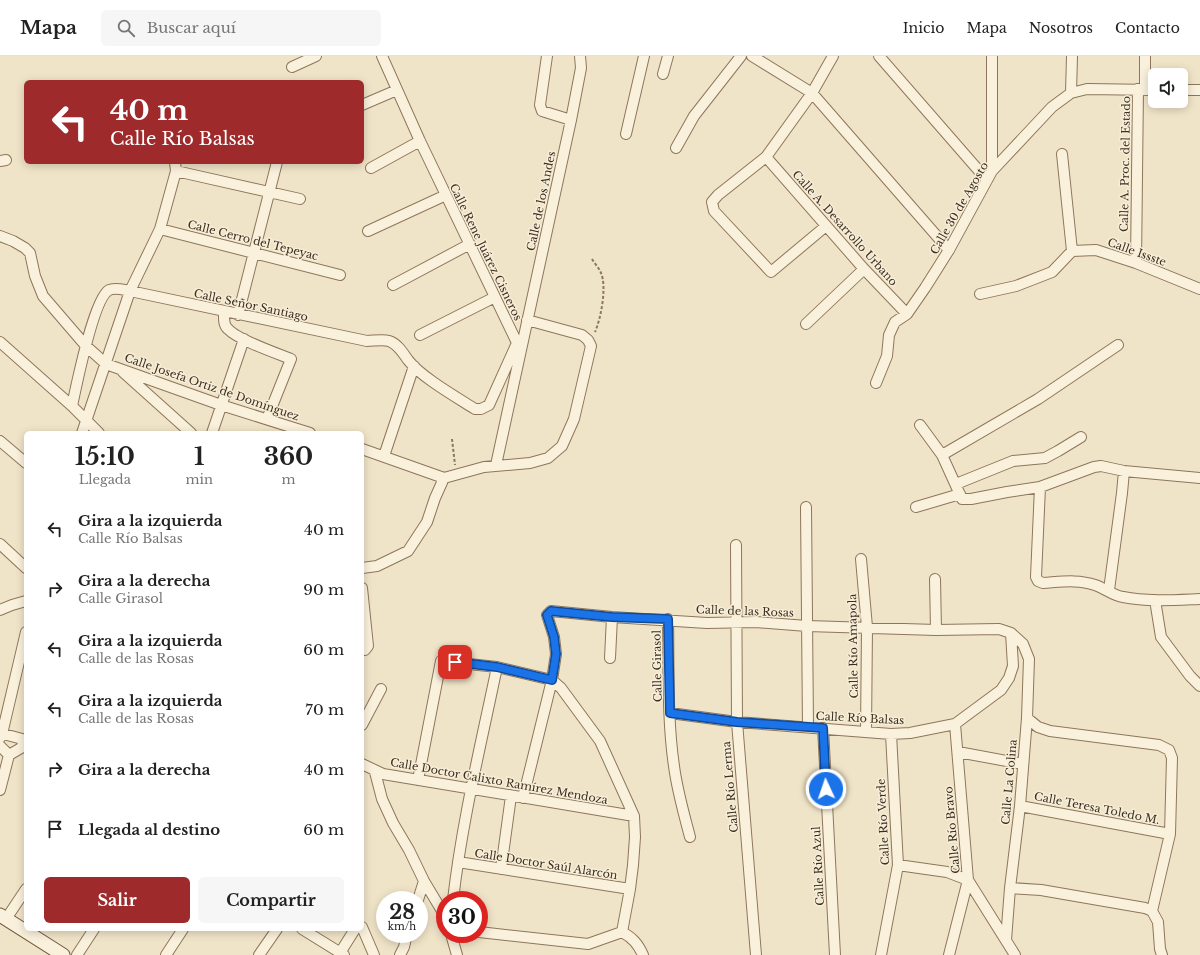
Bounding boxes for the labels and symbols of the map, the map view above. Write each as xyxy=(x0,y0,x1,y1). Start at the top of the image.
street label: Calle A. Proc. del Estado xyxy=(1117,96,1133,232)
street label: Calle de los Andes xyxy=(524,150,558,252)
street label: Calle 30 de Agosto xyxy=(927,159,991,257)
street label: Calle A. Desarrollo Urbano xyxy=(790,167,900,289)
street label: Calle Rene Juárez Cisneros xyxy=(447,181,525,323)
street label: Calle Cerro del Tepeyac xyxy=(186,217,320,263)
street label: Calle Issste xyxy=(1106,235,1168,269)
street label: Calle Señor Santiago xyxy=(193,286,309,324)
street label: Calle Josefa Ortiz de Domínguez xyxy=(123,350,301,424)
street label: Calle Río Amapola xyxy=(845,593,861,698)
street label: Calle de las Rosas xyxy=(696,602,794,620)
street label: Calle Girasol xyxy=(649,629,665,702)
pin xyxy=(438,645,472,679)
street label: Calle Río Balsas xyxy=(815,709,905,727)
street label: Calle La Colina xyxy=(998,738,1020,825)
street label: Calle Río Lerma xyxy=(719,740,741,833)
street label: Calle Doctor Calixto Ramírez Mendoza xyxy=(389,755,610,807)
position arrow xyxy=(805,768,847,810)
street label: Calle Río Verde xyxy=(874,778,892,866)
street label: Calle Río Bravo xyxy=(941,786,963,874)
street label: Calle Teresa Toledo M. xyxy=(1033,789,1161,827)
street label: Calle Río Azul xyxy=(809,826,827,906)
street label: Calle Doctor Saúl Alarcón xyxy=(473,846,619,882)
speed limit sign: 30 xyxy=(436,891,488,943)

